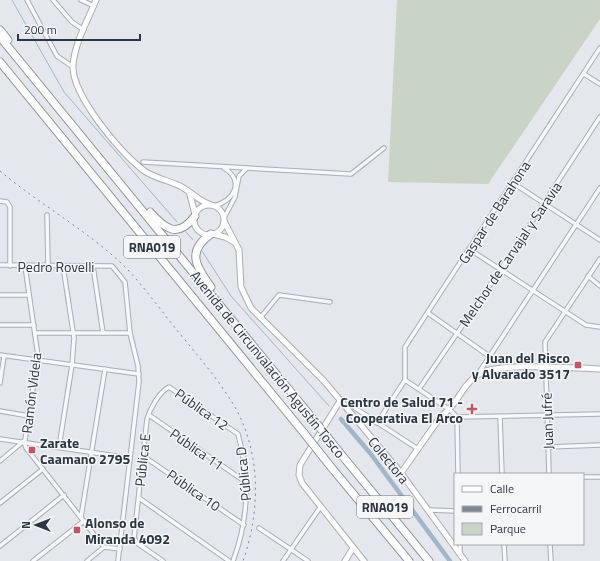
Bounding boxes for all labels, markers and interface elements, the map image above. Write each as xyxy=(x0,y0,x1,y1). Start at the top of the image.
scale bar xyxy=(18,16,140,42)
text: 200 m xyxy=(24,20,57,39)
street label: Gaspar de Barahona xyxy=(453,156,535,268)
street label: Melchor de Carvajal y Saravia xyxy=(453,177,567,331)
road number: RNA019 xyxy=(124,236,180,258)
street label: Pedro Rovelli xyxy=(18,256,94,277)
street label: Avenida de Circunvalación Agustín Tosco xyxy=(186,266,350,462)
place label: Juan del Risco y Alvarado 3517 xyxy=(472,347,570,384)
street label: Ramón Videla xyxy=(16,351,46,435)
marker: Juan del Risco y Alvarado 3517 xyxy=(573,360,583,370)
street label: Pública 12 xyxy=(171,383,233,435)
place label: Centro de Salud 71 - Cooperativa El Arco xyxy=(340,391,463,428)
street label: Juan Jufré xyxy=(536,392,558,450)
marker: Centro de Salud 71 - Cooperativa El Arco xyxy=(466,403,478,415)
street label: Pública 11 xyxy=(166,423,228,475)
place label: Zarate Caamano 2795 xyxy=(40,432,131,469)
street label: Pública E xyxy=(129,432,155,488)
street label: Colectora xyxy=(363,432,415,488)
marker: Zarate Caamano 2795 xyxy=(27,445,37,455)
street label: Pública D xyxy=(230,446,256,502)
street label: Pública 10 xyxy=(163,464,225,516)
legend xyxy=(454,473,584,545)
text: Calle xyxy=(490,479,514,498)
road number: RNA019 xyxy=(357,496,413,518)
text: Ferrocarril xyxy=(490,499,542,518)
north arrow xyxy=(16,505,56,545)
place label: Alonso de Miranda 4092 xyxy=(85,512,170,549)
text: Parque xyxy=(490,519,526,538)
text: N xyxy=(18,521,34,529)
marker: Alonso de Miranda 4092 xyxy=(72,525,82,535)

